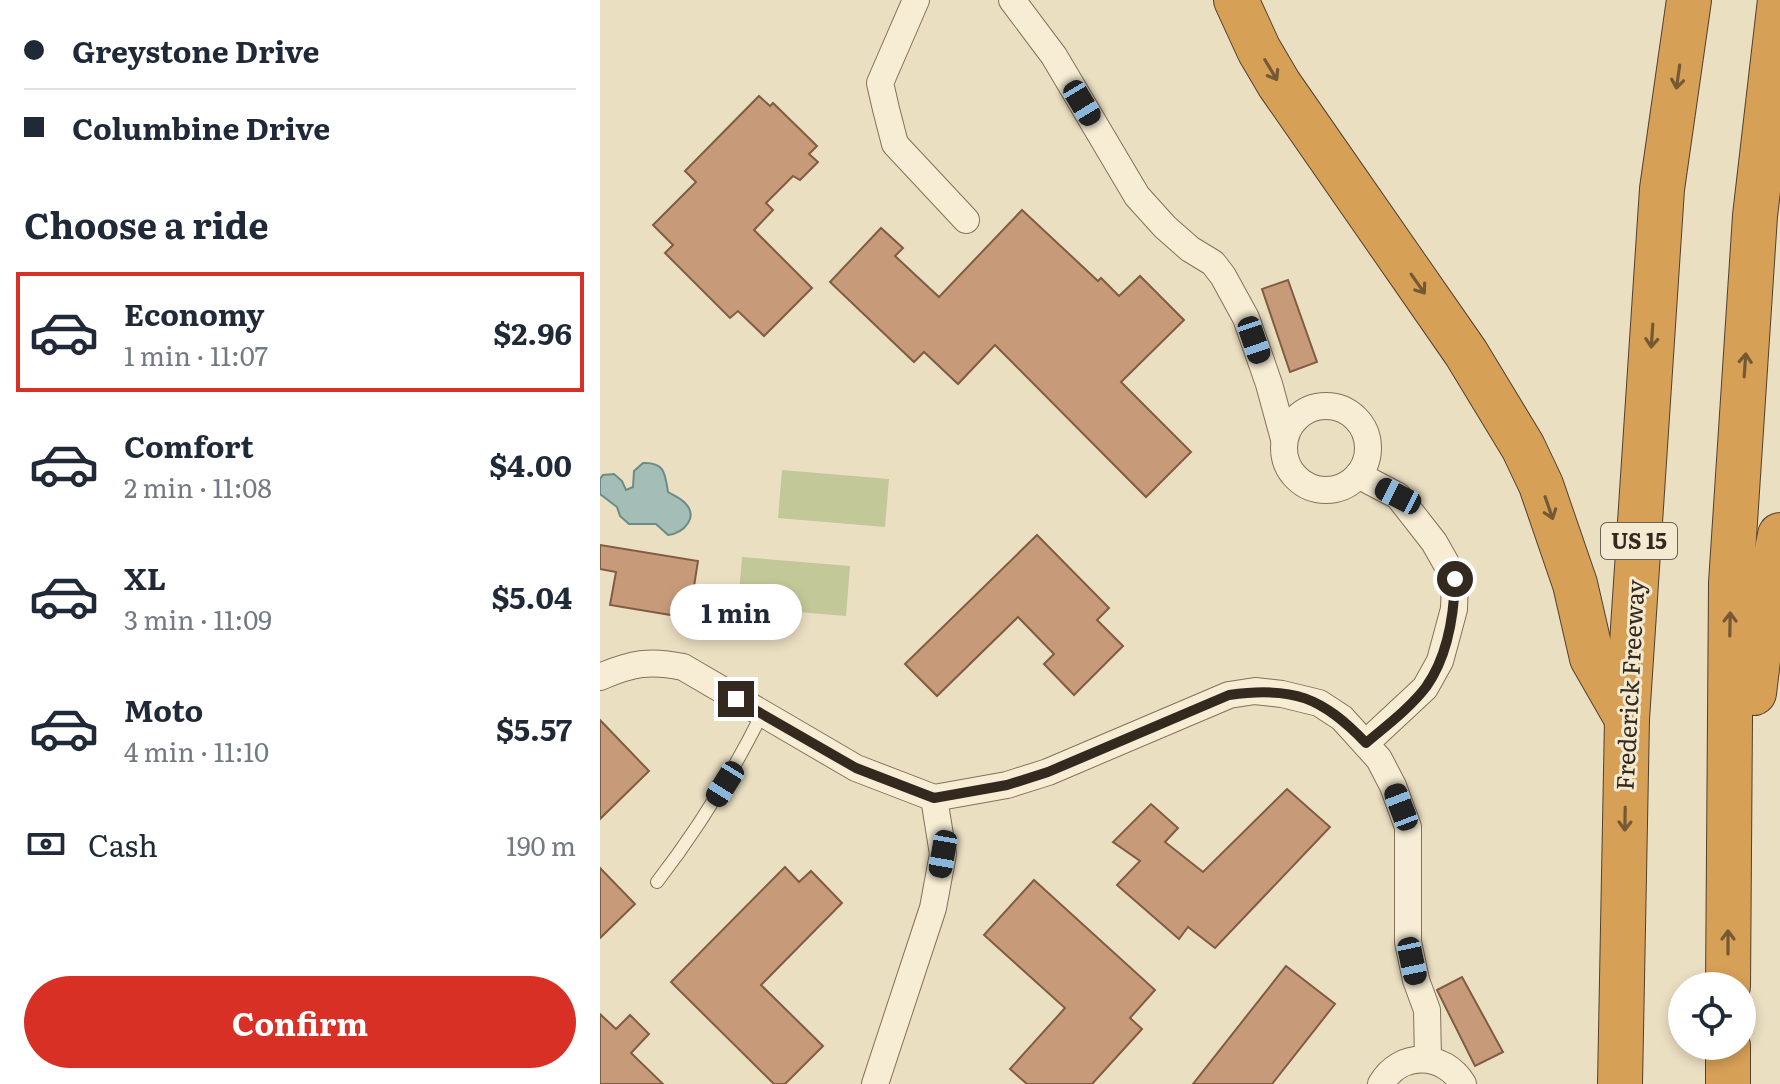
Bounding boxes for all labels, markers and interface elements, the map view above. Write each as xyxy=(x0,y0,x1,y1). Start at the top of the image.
text: Greystone Drive xyxy=(72,28,320,72)
one-way arrow xyxy=(1263,58,1279,81)
one-way arrow xyxy=(1670,64,1685,89)
car xyxy=(1059,76,1105,130)
text: Columbine Drive xyxy=(72,105,330,149)
text: Choose a ride xyxy=(24,197,269,250)
one-way arrow xyxy=(1409,273,1426,294)
text: Economy xyxy=(124,291,264,335)
icon: car xyxy=(28,296,100,368)
text: $2.96 xyxy=(493,310,572,354)
car xyxy=(1235,313,1273,367)
one-way arrow xyxy=(1644,322,1659,349)
text: 1 min · 11:07 xyxy=(124,335,268,374)
one-way arrow xyxy=(1738,352,1753,379)
text: Comfort xyxy=(124,423,254,467)
icon: car xyxy=(28,428,100,500)
text: $4.00 xyxy=(489,442,572,486)
text: 2 min · 11:08 xyxy=(124,467,272,506)
car xyxy=(1371,474,1425,518)
one-way arrow xyxy=(1542,495,1557,520)
road number: US 15 xyxy=(1601,523,1677,559)
text: XL xyxy=(124,555,166,599)
icon: car xyxy=(28,560,100,632)
route start xyxy=(1437,561,1473,597)
text: $5.04 xyxy=(491,574,572,618)
street label: Frederick Freeway xyxy=(1606,578,1652,791)
callout: 1 min xyxy=(670,583,802,639)
text: 1 min xyxy=(701,592,771,631)
text: 3 min · 11:09 xyxy=(124,599,272,638)
one-way arrow xyxy=(1722,611,1738,638)
route end xyxy=(718,681,754,717)
text: Moto xyxy=(124,687,203,731)
icon: car xyxy=(28,692,100,764)
text: $5.57 xyxy=(496,706,572,750)
text: 4 min · 11:10 xyxy=(124,731,269,770)
car xyxy=(702,757,748,811)
car xyxy=(1381,780,1421,834)
one-way arrow xyxy=(1617,805,1633,832)
icon: cash xyxy=(24,822,68,866)
text: Cash xyxy=(88,822,158,866)
text: 190 m xyxy=(506,825,576,864)
car xyxy=(927,828,959,880)
one-way arrow xyxy=(1720,929,1736,956)
car xyxy=(1395,935,1429,987)
map controls xyxy=(1668,972,1756,1060)
button: locate xyxy=(1668,972,1756,1060)
button: Confirm xyxy=(24,976,576,1068)

